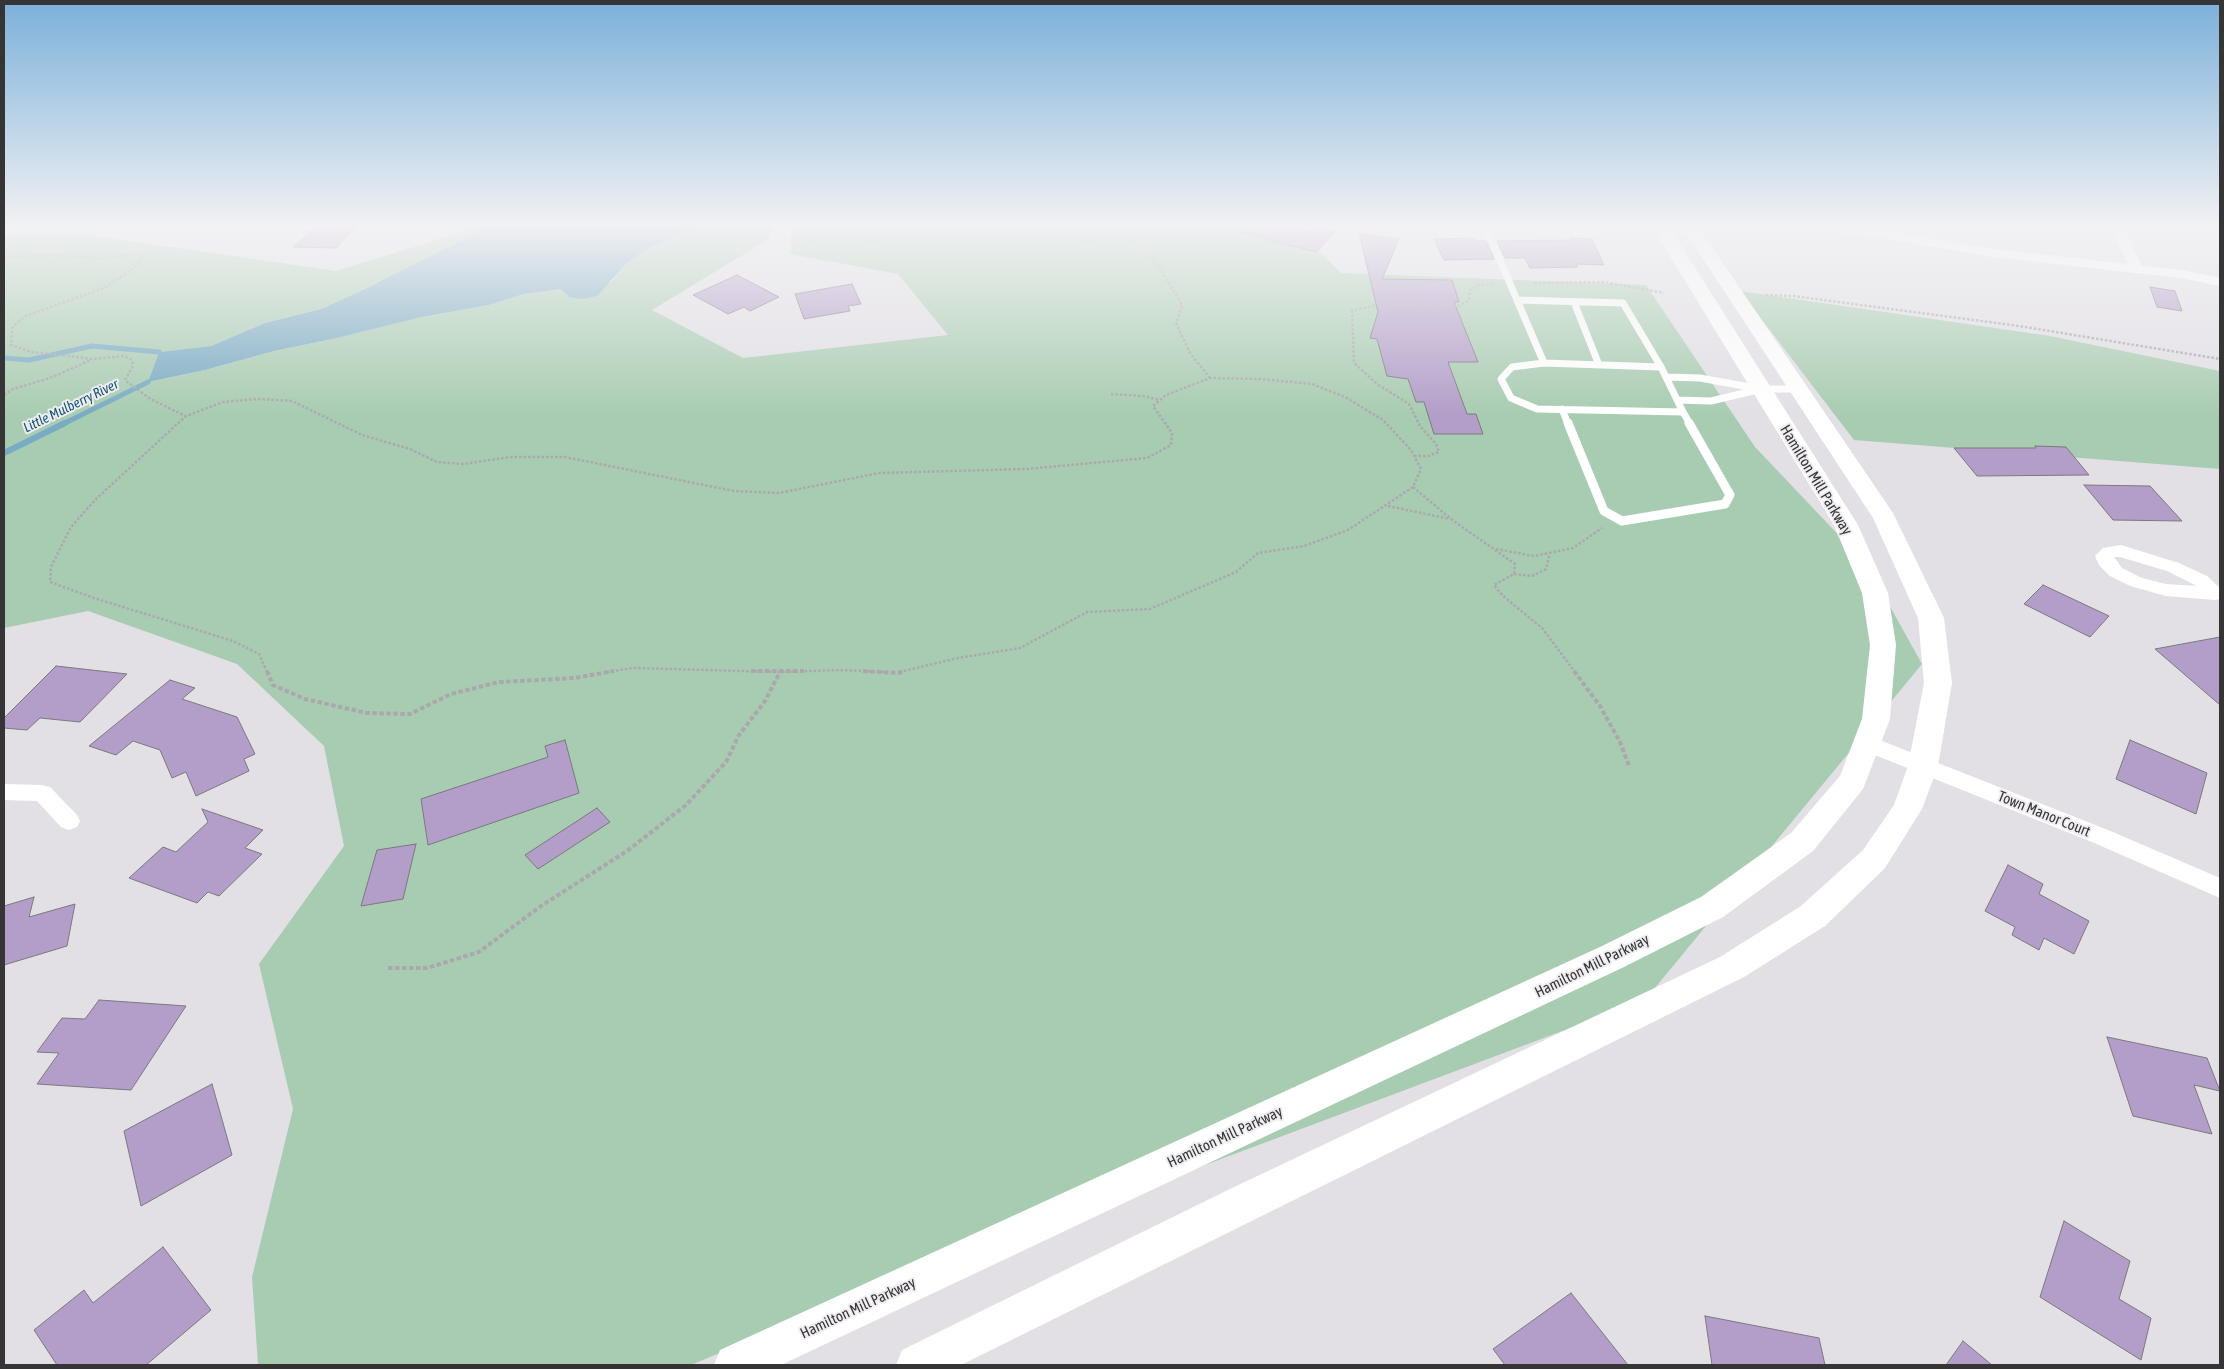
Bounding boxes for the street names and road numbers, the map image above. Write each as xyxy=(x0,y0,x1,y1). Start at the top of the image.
street label: Hamilton Mill Parkway xyxy=(1776,422,1856,538)
street label: Town Manor Court xyxy=(1995,787,2093,841)
street label: Hamilton Mill Parkway xyxy=(1532,931,1652,1001)
street label: Hamilton Mill Parkway xyxy=(1165,1102,1285,1172)
street label: Hamilton Mill Parkway xyxy=(798,1273,918,1343)

